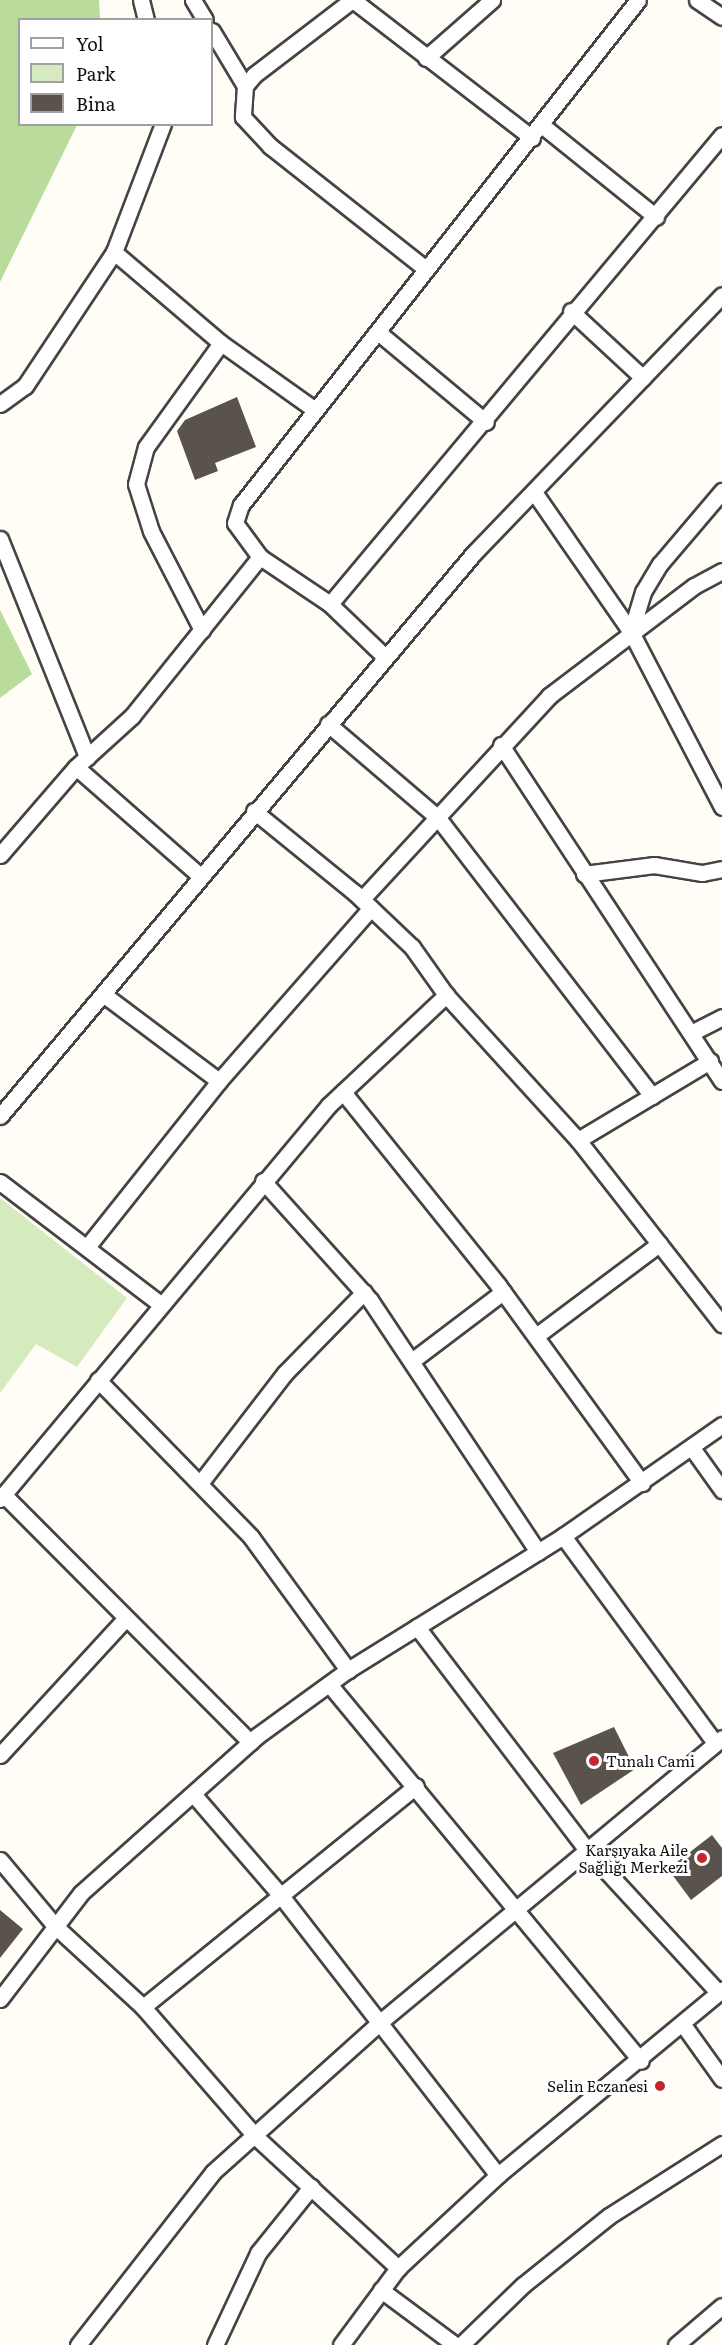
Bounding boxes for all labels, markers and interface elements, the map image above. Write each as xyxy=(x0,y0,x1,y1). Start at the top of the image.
legend xyxy=(18,18,213,126)
text: Yol xyxy=(76,30,104,57)
text: Park xyxy=(76,60,115,87)
text: Bina xyxy=(76,90,116,117)
place label: Tunalı Cami xyxy=(606,1752,695,1770)
marker: Tunalı Cami xyxy=(587,1754,601,1768)
place label: Karşıyaka Aile Sağlığı Merkezi xyxy=(578,1840,688,1875)
marker: Karşıyaka Aile Sağlığı Merkezi xyxy=(693,1849,711,1867)
place label: Selin Eczanesi xyxy=(547,2077,648,2095)
marker: Selin Eczanesi xyxy=(653,2079,667,2093)

